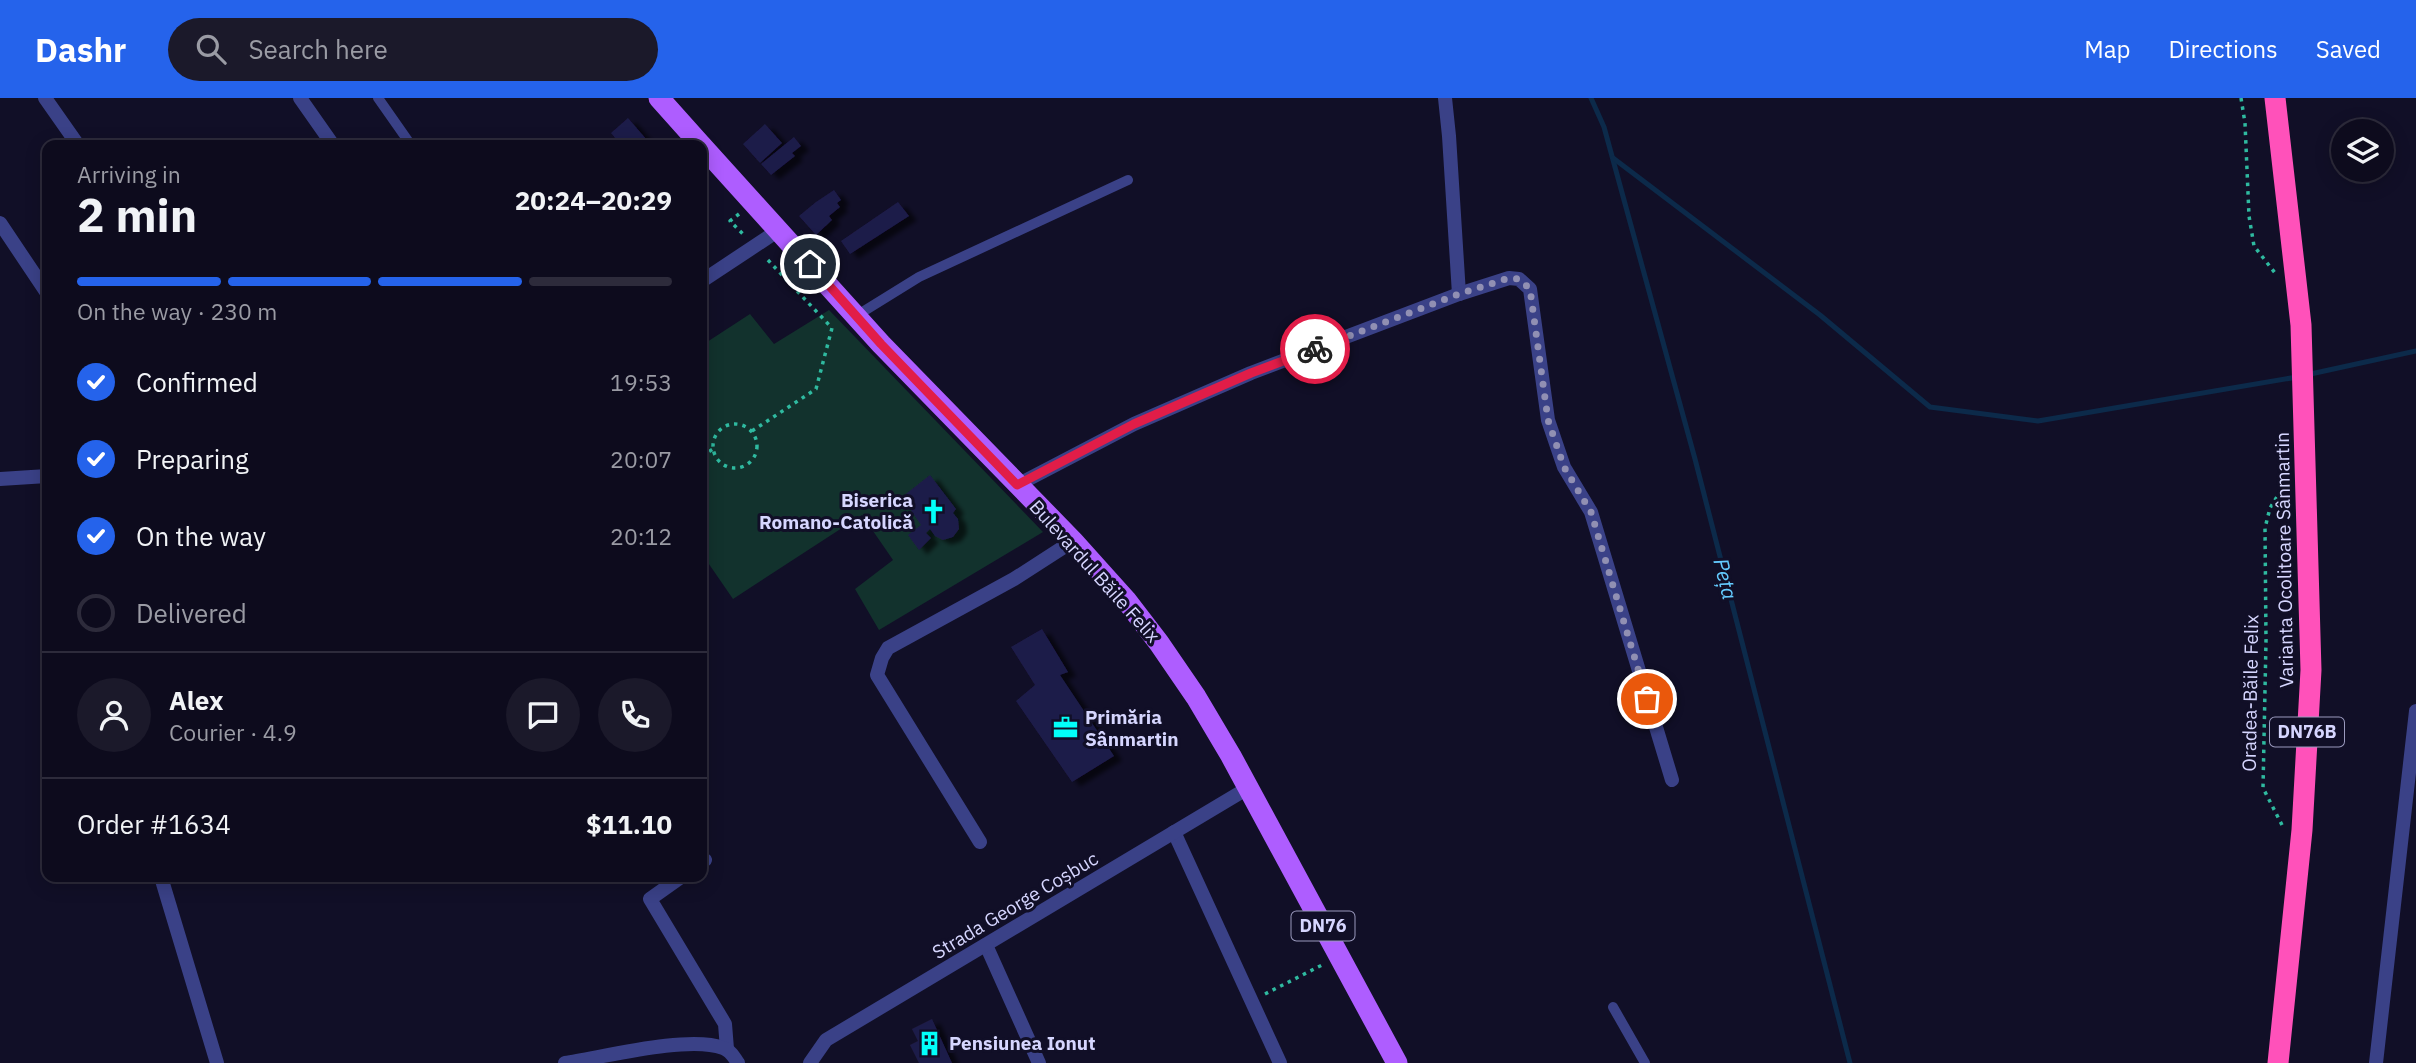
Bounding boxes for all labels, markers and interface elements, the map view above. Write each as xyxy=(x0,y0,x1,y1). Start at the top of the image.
search box xyxy=(168,18,658,81)
text: Dashr xyxy=(35,28,126,71)
icon: search xyxy=(192,30,230,68)
text: Search here xyxy=(248,32,388,66)
text: Map xyxy=(2084,33,2130,65)
text: Directions xyxy=(2168,33,2278,65)
text: Saved xyxy=(2316,33,2381,65)
map controls xyxy=(2331,119,2394,182)
button: layers xyxy=(2331,119,2394,182)
text: Arriving in xyxy=(77,159,181,189)
text: 20:24–20:29 xyxy=(515,183,672,217)
text: 2 min xyxy=(77,185,197,245)
pin xyxy=(780,234,840,294)
icon: home xyxy=(791,245,829,283)
text: On the way · 230 m xyxy=(77,296,277,326)
courier xyxy=(1280,314,1350,384)
icon: bike xyxy=(1296,330,1334,368)
icon: check xyxy=(77,363,115,401)
text: Confirmed xyxy=(136,365,258,399)
text: 19:53 xyxy=(610,367,672,397)
street label: Varianta Ocolitoare Sânmartin xyxy=(2270,432,2298,688)
icon: check xyxy=(77,440,115,478)
text: Preparing xyxy=(136,442,249,476)
text: 20:07 xyxy=(610,444,672,474)
place label: Biserica Romano-Catolică xyxy=(759,488,913,534)
street label: Bulevardul Băile Felix xyxy=(1025,495,1166,648)
church icon: Biserica Romano-Catolică xyxy=(919,497,947,525)
icon: check xyxy=(77,517,115,555)
text: On the way xyxy=(136,519,266,553)
text: 20:12 xyxy=(610,521,672,551)
water label: Peța xyxy=(1707,555,1745,602)
text: Delivered xyxy=(136,596,247,630)
street label: Oradea-Băile Felix xyxy=(2237,614,2263,772)
pin xyxy=(1617,669,1677,729)
button: person xyxy=(77,678,151,752)
button: chat xyxy=(506,678,580,752)
button: phone xyxy=(598,678,672,752)
icon: bag xyxy=(1628,680,1666,718)
text: Alex xyxy=(169,683,223,717)
place label: Primăria Sânmartin xyxy=(1085,705,1179,751)
office icon: Primăria Sânmartin xyxy=(1051,714,1079,742)
text: Courier · 4.9 xyxy=(169,717,297,747)
road number: DN76B xyxy=(2270,718,2344,746)
text: Order #1634 xyxy=(77,807,231,841)
text: $11.10 xyxy=(586,807,672,841)
street label: Strada George Coșbuc xyxy=(928,846,1103,964)
road number: DN76 xyxy=(1292,912,1354,940)
building icon: Pensiunea Ionut xyxy=(915,1029,943,1057)
place label: Pensiunea Ionut xyxy=(949,1031,1095,1055)

